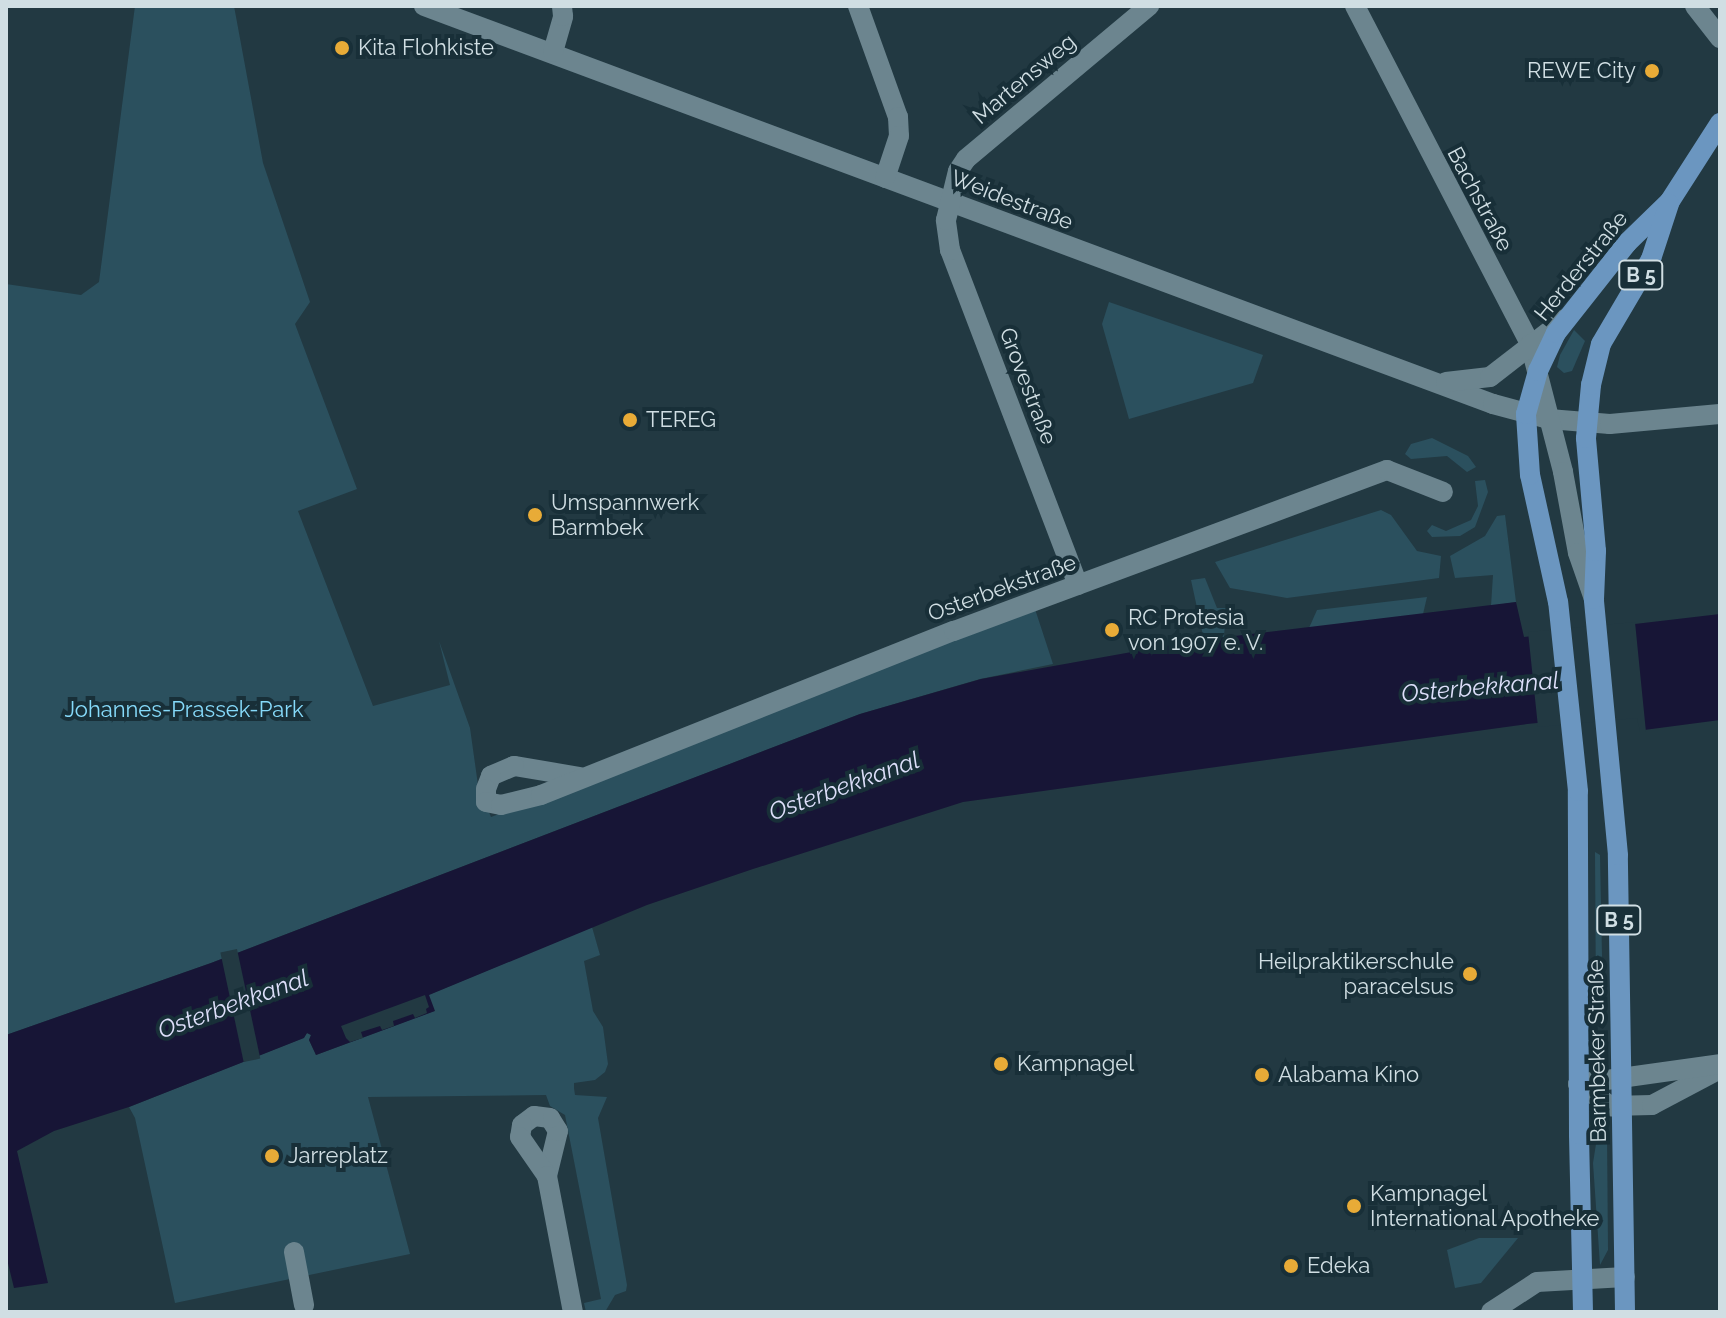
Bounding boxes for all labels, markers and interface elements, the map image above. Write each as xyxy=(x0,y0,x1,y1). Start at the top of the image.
street label: Martensweg xyxy=(967,28,1081,130)
place label: Kita Flohkiste xyxy=(358,35,494,61)
marker: Kita Flohkiste xyxy=(333,39,351,57)
place label: REWE City xyxy=(1527,58,1636,84)
marker: REWE City xyxy=(1643,62,1661,80)
street label: Bachstraße xyxy=(1442,142,1518,256)
street label: Weidestraße xyxy=(947,165,1077,235)
street label: Herderstraße xyxy=(1529,206,1633,326)
road number: B 5 xyxy=(1617,259,1665,291)
street label: Grovestraße xyxy=(994,324,1062,448)
place label: TEREG xyxy=(646,407,716,433)
marker: TEREG xyxy=(621,411,639,429)
place label: Umspannwerk Barmbek xyxy=(551,489,699,540)
marker: Umspannwerk Barmbek xyxy=(526,506,544,524)
street label: Osterbekstraße xyxy=(924,549,1080,627)
place label: RC Protesia von 1907 e. V. xyxy=(1128,604,1264,656)
marker: RC Protesia von 1907 e. V. xyxy=(1103,621,1121,639)
water label: Osterbekkanal xyxy=(1400,666,1560,708)
park label: Johannes-Prassek-Park xyxy=(64,697,304,723)
water label: Osterbekkanal xyxy=(765,745,923,827)
road number: B 5 xyxy=(1595,904,1643,936)
place label: Heilpraktikerschule paracelsus xyxy=(1258,948,1454,1000)
street label: Barmbeker Straße xyxy=(1582,959,1612,1143)
water label: Osterbekkanal xyxy=(154,963,312,1045)
marker: Heilpraktikerschule paracelsus xyxy=(1461,965,1479,983)
place label: Kampnagel xyxy=(1017,1051,1134,1077)
marker: Kampnagel xyxy=(992,1055,1010,1073)
place label: Alabama Kino xyxy=(1278,1062,1419,1088)
marker: Alabama Kino xyxy=(1253,1066,1271,1084)
place label: Jarreplatz xyxy=(288,1143,388,1169)
marker: Jarreplatz xyxy=(263,1147,281,1165)
place label: Kampnagel International Apotheke xyxy=(1370,1180,1601,1232)
marker: Kampnagel International Apotheke xyxy=(1345,1197,1363,1215)
place label: Edeka xyxy=(1307,1253,1370,1279)
marker: Edeka xyxy=(1282,1257,1300,1275)

